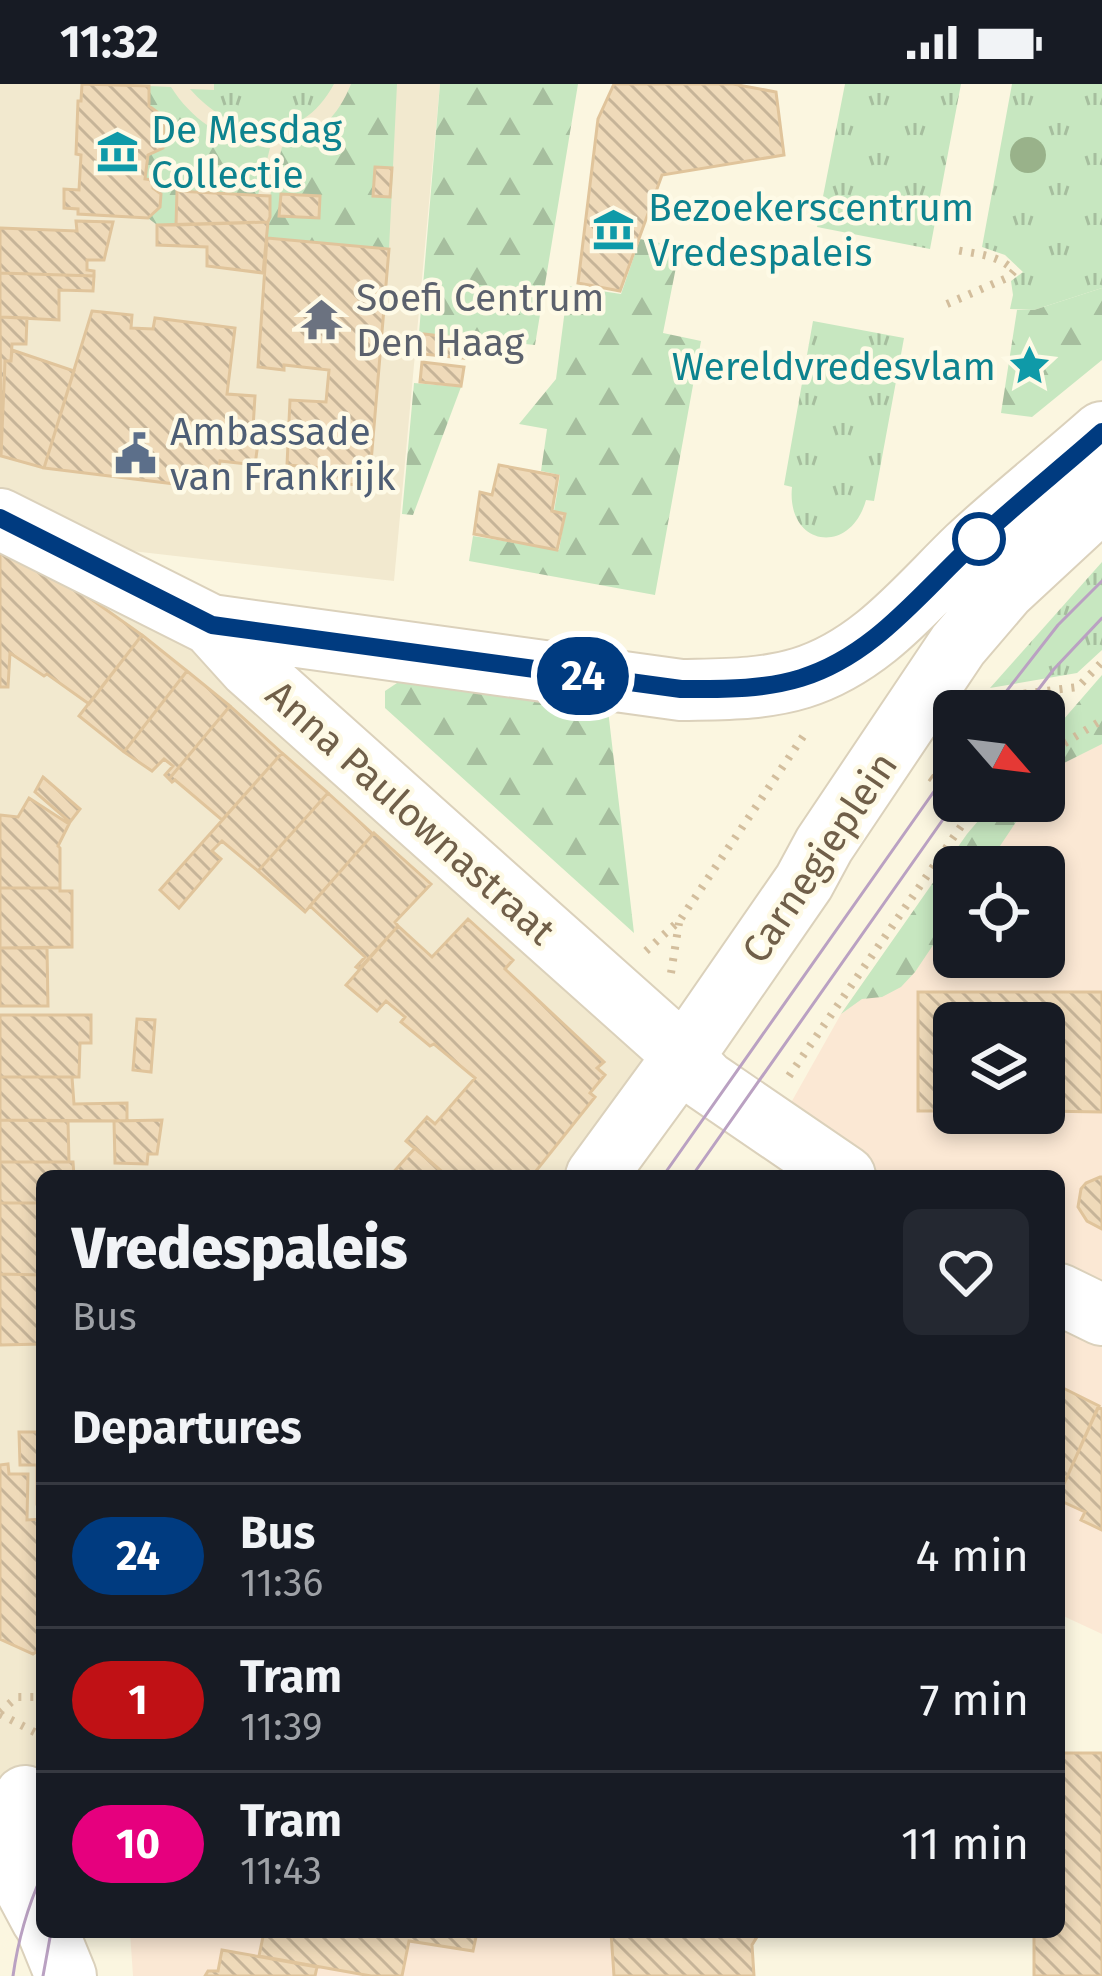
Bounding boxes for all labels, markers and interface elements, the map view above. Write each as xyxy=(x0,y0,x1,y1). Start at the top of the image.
text: 11:32 xyxy=(60,15,159,69)
place label: De Mesdag Collectie xyxy=(151,107,343,198)
museum icon: De Mesdag Collectie xyxy=(94,128,140,174)
place label: Bezoekerscentrum Vredespaleis xyxy=(648,185,974,276)
museum icon: Bezoekerscentrum Vredespaleis xyxy=(591,206,637,252)
place label: Soefi Centrum Den Haag xyxy=(356,275,604,366)
temple icon: Soefi Centrum Den Haag xyxy=(299,296,345,342)
place icon: Wereldvredesvlam xyxy=(1007,343,1053,389)
place label: Wereldvredesvlam xyxy=(672,344,996,390)
place label: Ambassade van Frankrijk xyxy=(170,409,395,500)
public building icon: Ambassade van Frankrijk xyxy=(113,430,159,476)
unlabelled marker xyxy=(954,514,1004,564)
line badge: 24 xyxy=(529,637,637,715)
text: 24 xyxy=(561,651,605,701)
street label: Anna Paulownastraat xyxy=(257,671,565,955)
north arrow xyxy=(933,690,1065,822)
map controls xyxy=(933,690,1065,1134)
street label: Carnegieplein xyxy=(733,744,907,972)
button: locate xyxy=(933,846,1065,978)
button: layers xyxy=(933,1002,1065,1134)
button: heart xyxy=(903,1209,1029,1335)
text: Vredespaleis xyxy=(72,1215,407,1283)
text: Bus xyxy=(72,1294,137,1340)
text: Departures xyxy=(72,1401,302,1455)
text: Bus xyxy=(240,1506,315,1560)
text: 4 min xyxy=(916,1529,1029,1583)
text: 24 xyxy=(116,1531,160,1581)
text: 11:36 xyxy=(240,1560,323,1606)
text: Tram xyxy=(240,1650,342,1704)
text: 7 min xyxy=(919,1673,1029,1727)
text: 1 xyxy=(128,1675,148,1725)
text: 11:39 xyxy=(240,1704,322,1750)
text: Tram xyxy=(240,1794,342,1848)
text: 11 min xyxy=(901,1817,1029,1871)
text: 10 xyxy=(116,1819,160,1869)
text: 11:43 xyxy=(240,1848,322,1894)

